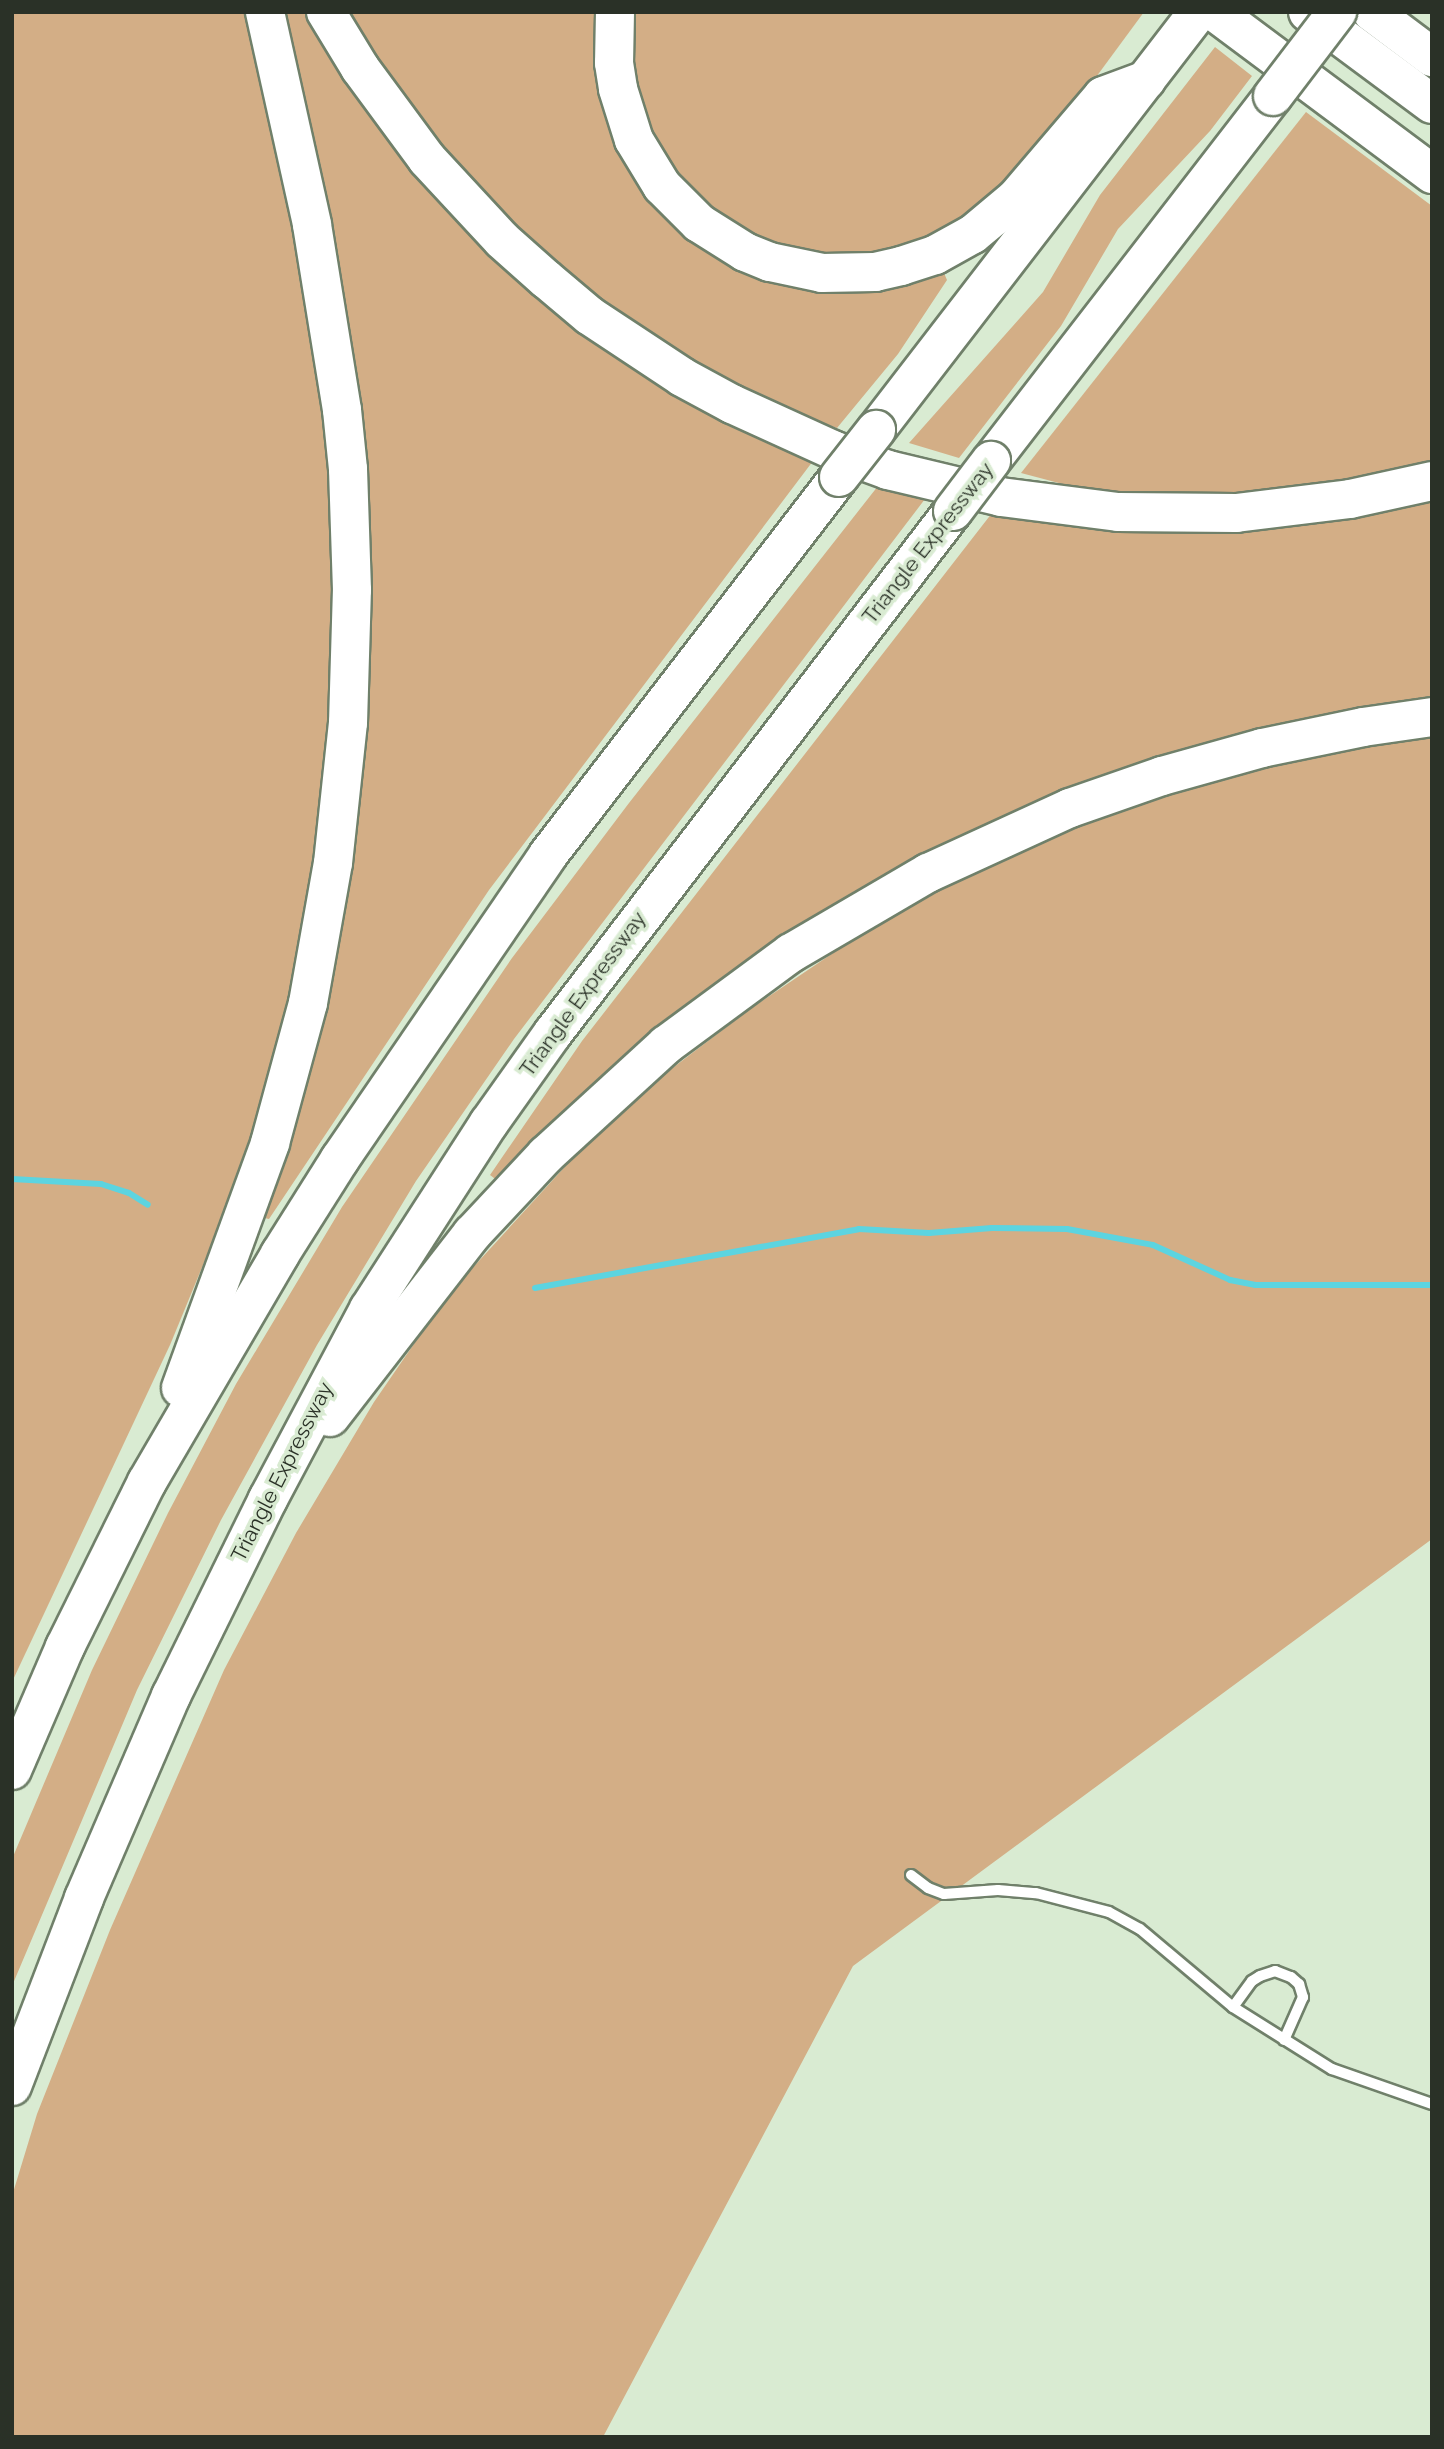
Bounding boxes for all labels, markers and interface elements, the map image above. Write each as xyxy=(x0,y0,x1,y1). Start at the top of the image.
street label: Triangle Expressway xyxy=(857,457,999,629)
street label: Triangle Expressway xyxy=(515,907,651,1081)
street label: Triangle Expressway xyxy=(226,1378,338,1566)

